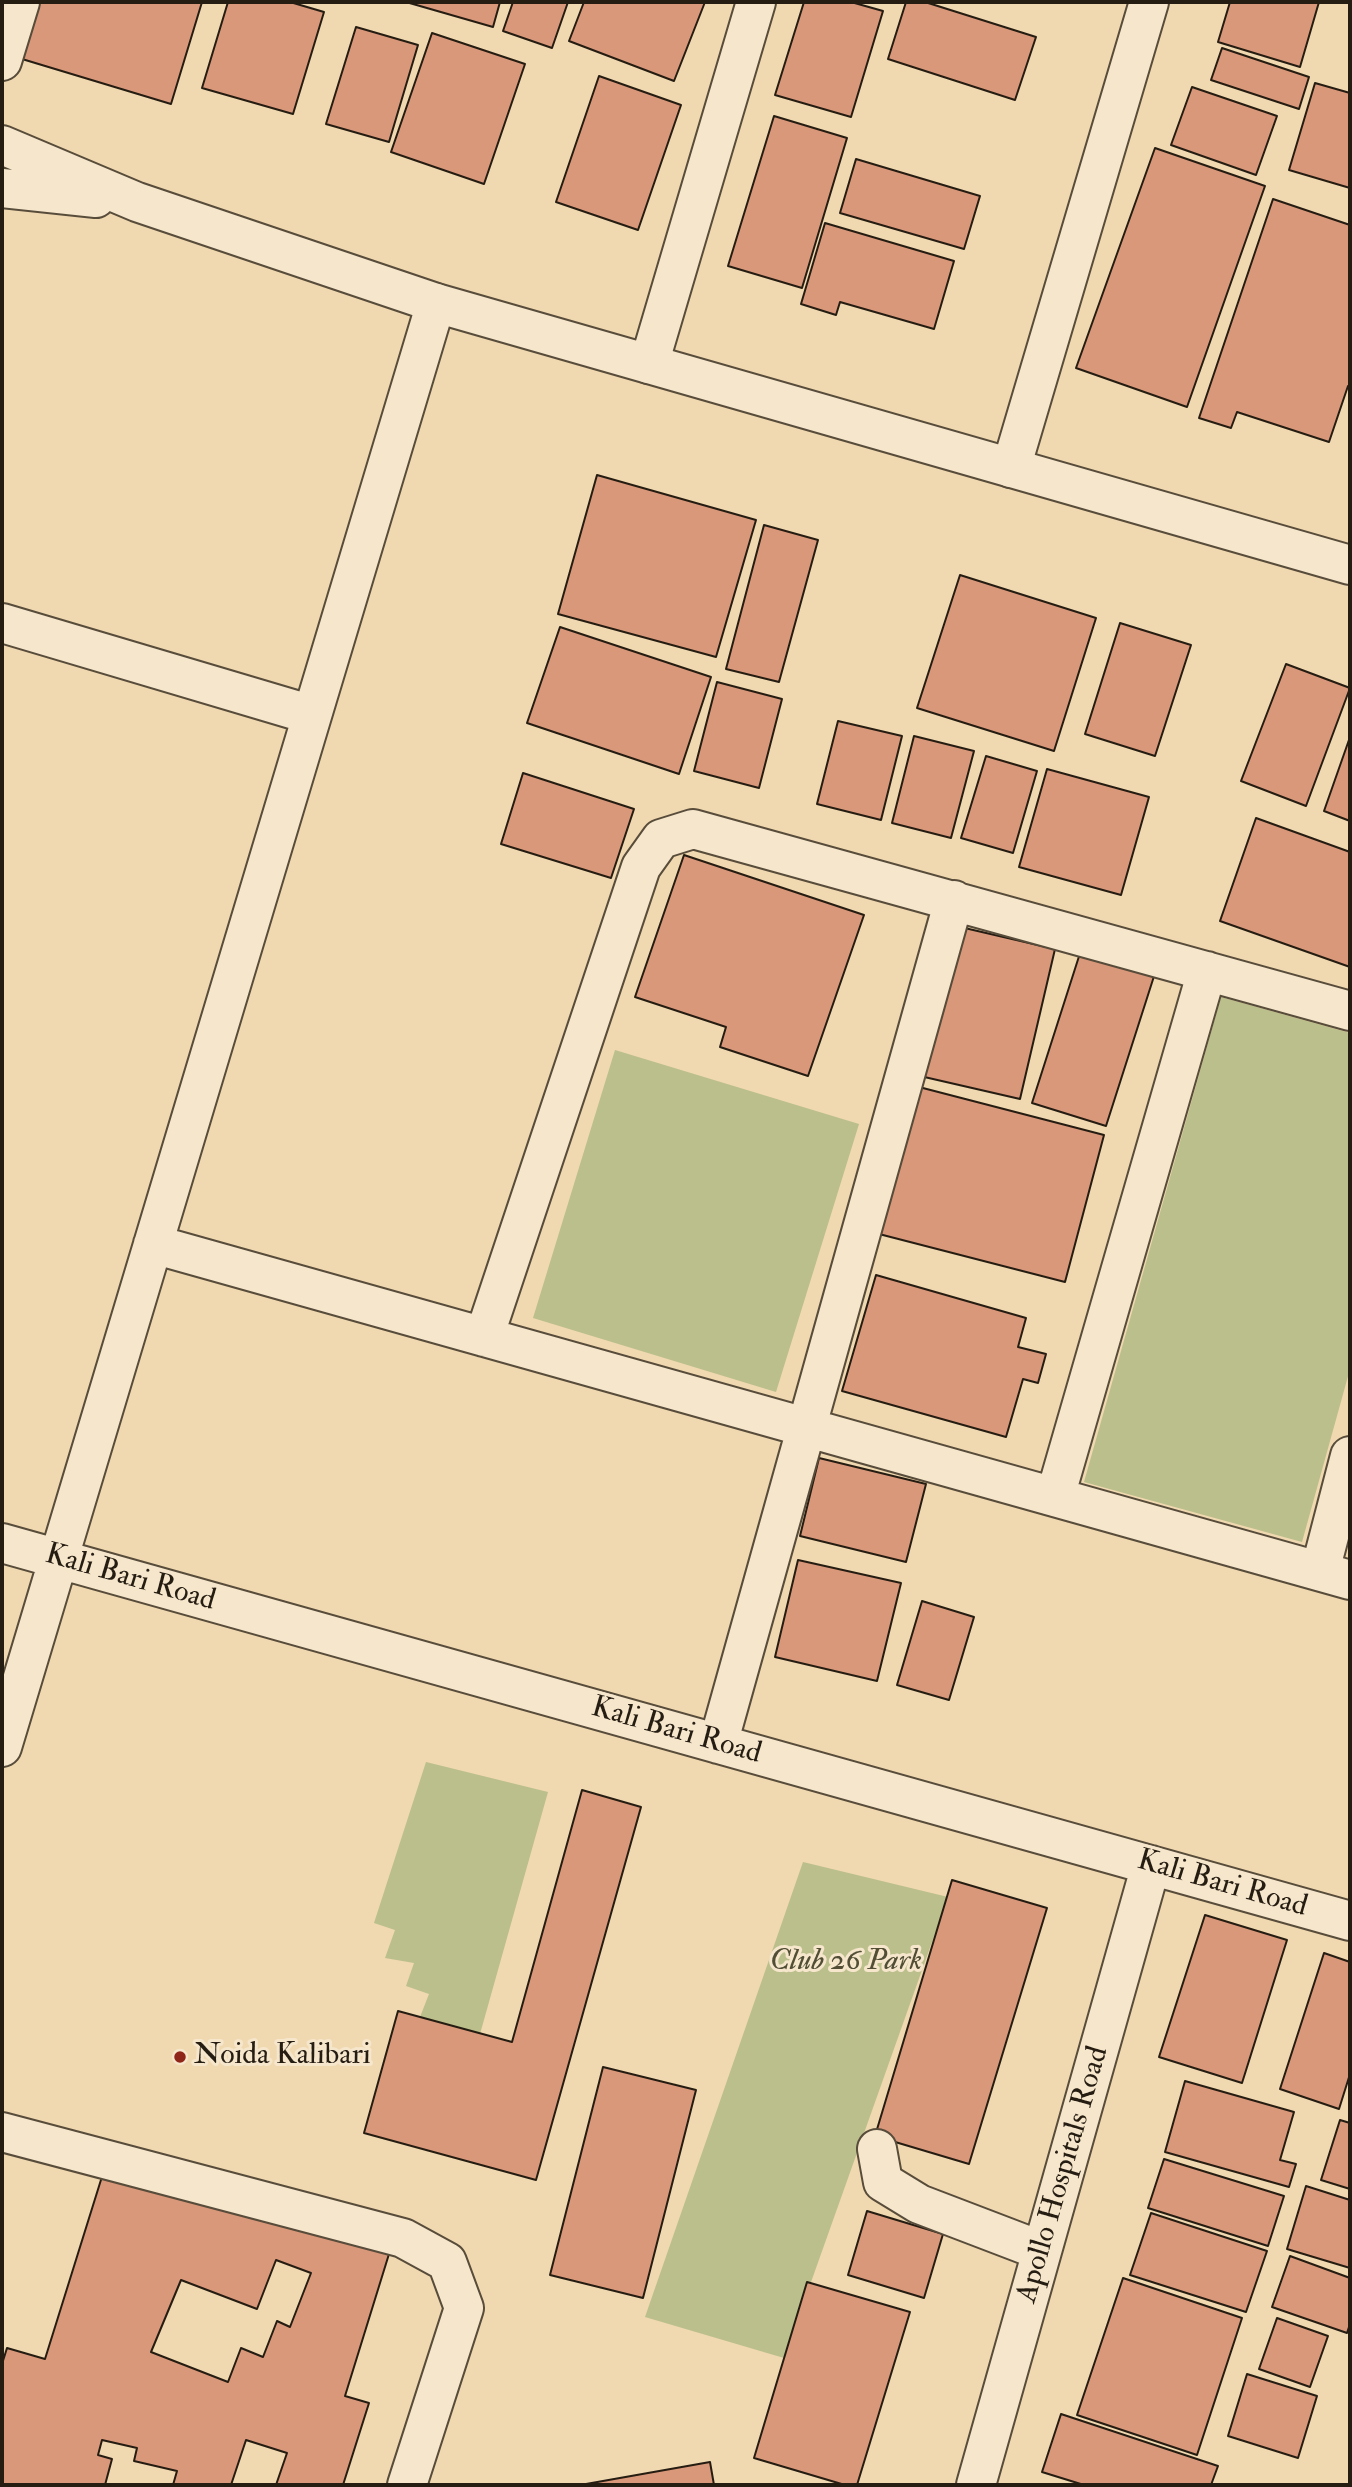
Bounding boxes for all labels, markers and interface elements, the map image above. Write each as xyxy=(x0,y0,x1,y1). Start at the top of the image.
street label: Kali Bari Road xyxy=(41,1538,219,1620)
street label: Kali Bari Road xyxy=(587,1691,765,1773)
street label: Kali Bari Road xyxy=(1133,1844,1311,1926)
park label: Club 26 Park xyxy=(770,1945,922,1981)
place label: Noida Kalibari xyxy=(194,2039,371,2075)
street label: Apollo Hospitals Road xyxy=(1010,2043,1118,2307)
marker: Noida Kalibari xyxy=(172,2049,188,2065)

